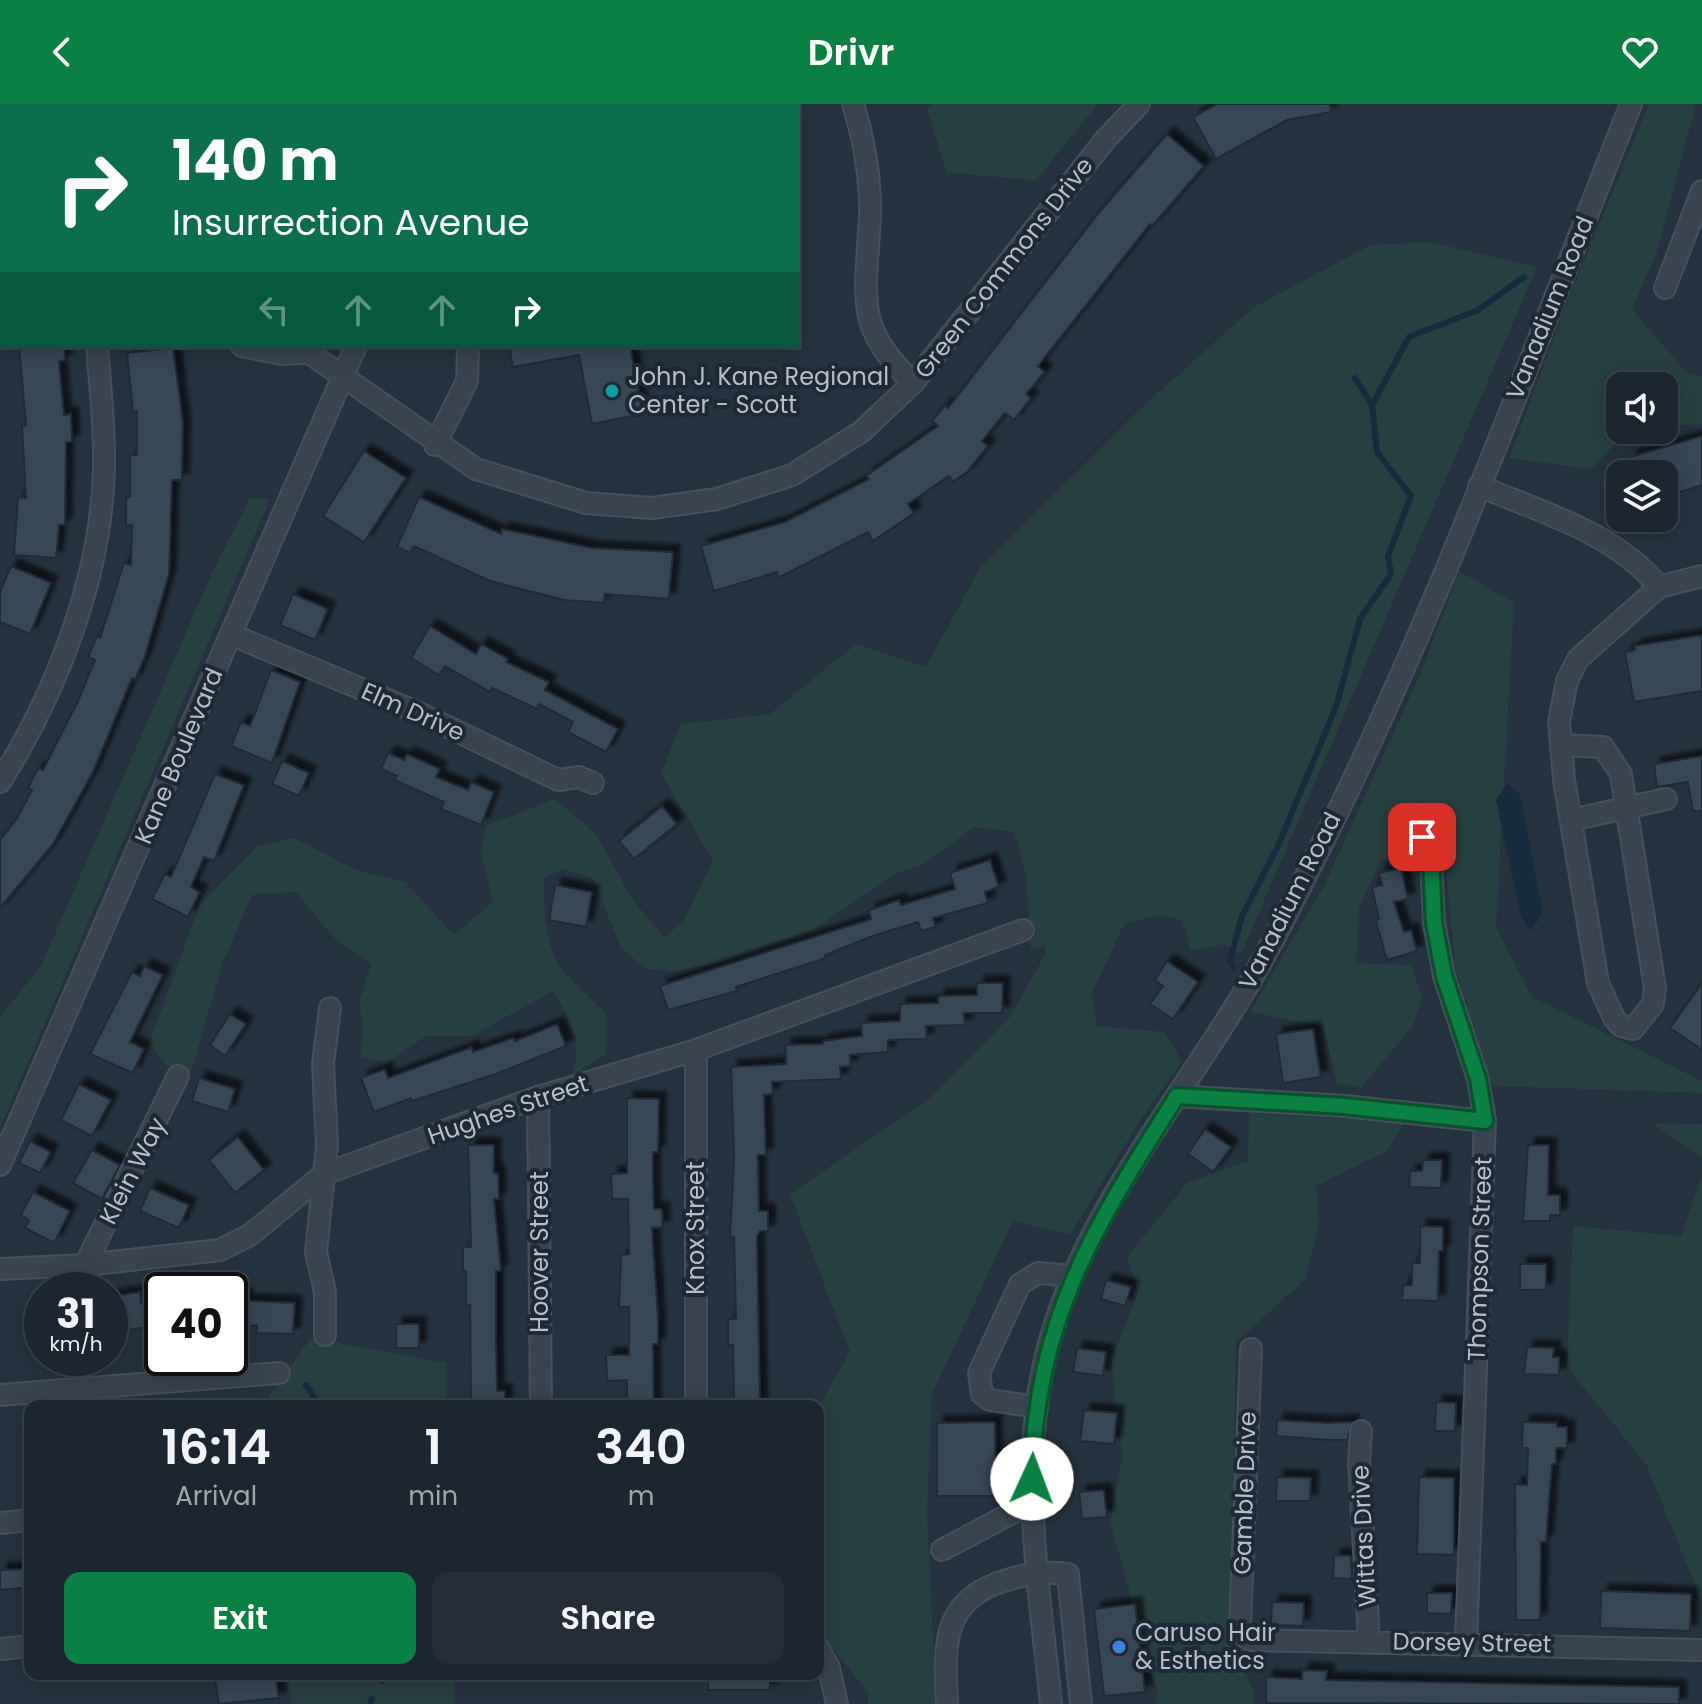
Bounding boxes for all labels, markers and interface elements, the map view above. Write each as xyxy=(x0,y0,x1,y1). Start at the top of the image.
text: Drivr xyxy=(808,27,894,78)
icon: back xyxy=(40,30,84,74)
icon: heart xyxy=(1618,30,1662,74)
text: 140 m xyxy=(172,121,339,200)
icon: right xyxy=(40,136,144,240)
street label: Green Commons Drive xyxy=(907,150,1100,385)
text: Insurrection Avenue xyxy=(172,197,530,248)
street label: Vanadium Road xyxy=(1498,211,1601,404)
icon: left xyxy=(252,288,296,332)
icon: ahead xyxy=(336,288,380,332)
icon: ahead xyxy=(420,288,464,332)
icon: right xyxy=(504,288,548,332)
place label: John J. Kane Regional Center - Scott xyxy=(628,360,889,421)
map controls xyxy=(1606,372,1678,532)
button: sound xyxy=(1606,372,1678,444)
marker: John J. Kane Regional Center - Scott xyxy=(603,382,621,400)
button: layers xyxy=(1606,460,1678,532)
street label: Kane Boulevard xyxy=(127,663,231,849)
street label: Elm Drive xyxy=(356,674,470,749)
pin xyxy=(1388,803,1456,871)
street label: Vanadium Road xyxy=(1231,806,1349,995)
icon: arrive xyxy=(1400,815,1444,859)
street label: Hughes Street xyxy=(423,1067,592,1152)
street label: Klein Way xyxy=(92,1111,174,1230)
street label: Thompson Street xyxy=(1459,1156,1500,1362)
street label: Knox Street xyxy=(679,1161,712,1295)
street label: Hoover Street xyxy=(523,1171,556,1333)
speed limit sign: 40 xyxy=(144,1272,248,1376)
text: 31 xyxy=(56,1286,96,1342)
text: km/h xyxy=(49,1330,103,1358)
street label: Gamble Drive xyxy=(1225,1411,1264,1575)
text: 16:14 xyxy=(161,1414,271,1481)
text: 1 xyxy=(424,1414,442,1481)
text: 340 xyxy=(595,1414,687,1481)
position arrow xyxy=(990,1437,1074,1521)
street label: Wittas Drive xyxy=(1343,1464,1384,1608)
text: Arrival xyxy=(175,1478,257,1514)
text: min xyxy=(408,1478,458,1514)
text: m xyxy=(628,1478,654,1514)
button: Exit xyxy=(64,1572,416,1664)
button: Share xyxy=(432,1572,784,1664)
place label: Caruso Hair & Esthetics xyxy=(1135,1616,1276,1677)
street label: Dorsey Street xyxy=(1392,1625,1552,1660)
marker: Caruso Hair & Esthetics xyxy=(1110,1638,1128,1656)

